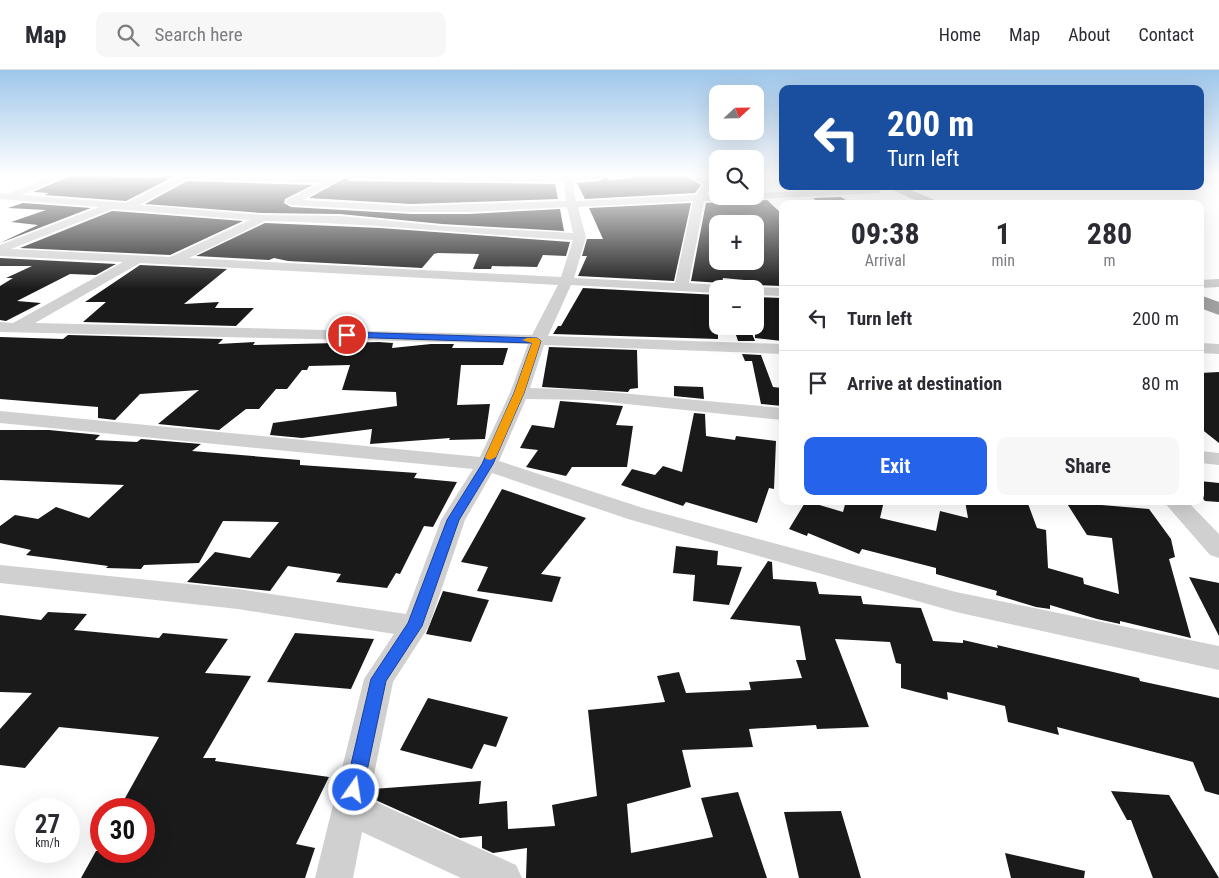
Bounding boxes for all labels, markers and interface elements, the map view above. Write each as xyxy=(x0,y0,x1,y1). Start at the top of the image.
search box xyxy=(96,12,446,57)
text: Map xyxy=(25,21,66,49)
icon: search xyxy=(114,21,142,49)
text: Search here xyxy=(154,23,243,46)
text: Home xyxy=(939,24,981,45)
text: Map xyxy=(1009,24,1040,45)
text: About xyxy=(1068,24,1110,45)
text: Contact xyxy=(1138,24,1194,45)
north arrow xyxy=(709,85,764,140)
map controls xyxy=(709,85,764,335)
text: 200 m xyxy=(887,104,974,145)
icon: left xyxy=(804,105,869,170)
text: Turn left xyxy=(887,146,959,171)
button: search xyxy=(709,150,764,205)
button: + xyxy=(709,215,764,270)
text: 09:38 xyxy=(851,216,920,251)
text: 1 xyxy=(996,216,1011,251)
text: 280 xyxy=(1087,216,1132,251)
text: Arrival xyxy=(865,251,906,270)
text: min xyxy=(991,251,1015,270)
text: m xyxy=(1103,251,1115,270)
button: − xyxy=(709,280,764,335)
icon: left xyxy=(804,304,832,332)
text: Turn left xyxy=(847,307,912,330)
text: 200 m xyxy=(1132,307,1179,330)
pin xyxy=(326,314,368,356)
icon: arrive xyxy=(333,321,361,349)
icon: arrive xyxy=(804,369,832,397)
text: Arrive at destination xyxy=(847,372,1002,395)
text: 80 m xyxy=(1142,372,1179,395)
button: Exit xyxy=(804,437,987,495)
button: Share xyxy=(997,437,1179,495)
position arrow xyxy=(327,763,379,815)
speed limit sign: 30 xyxy=(90,798,155,863)
text: 27 xyxy=(35,810,60,839)
text: km/h xyxy=(35,836,60,850)

